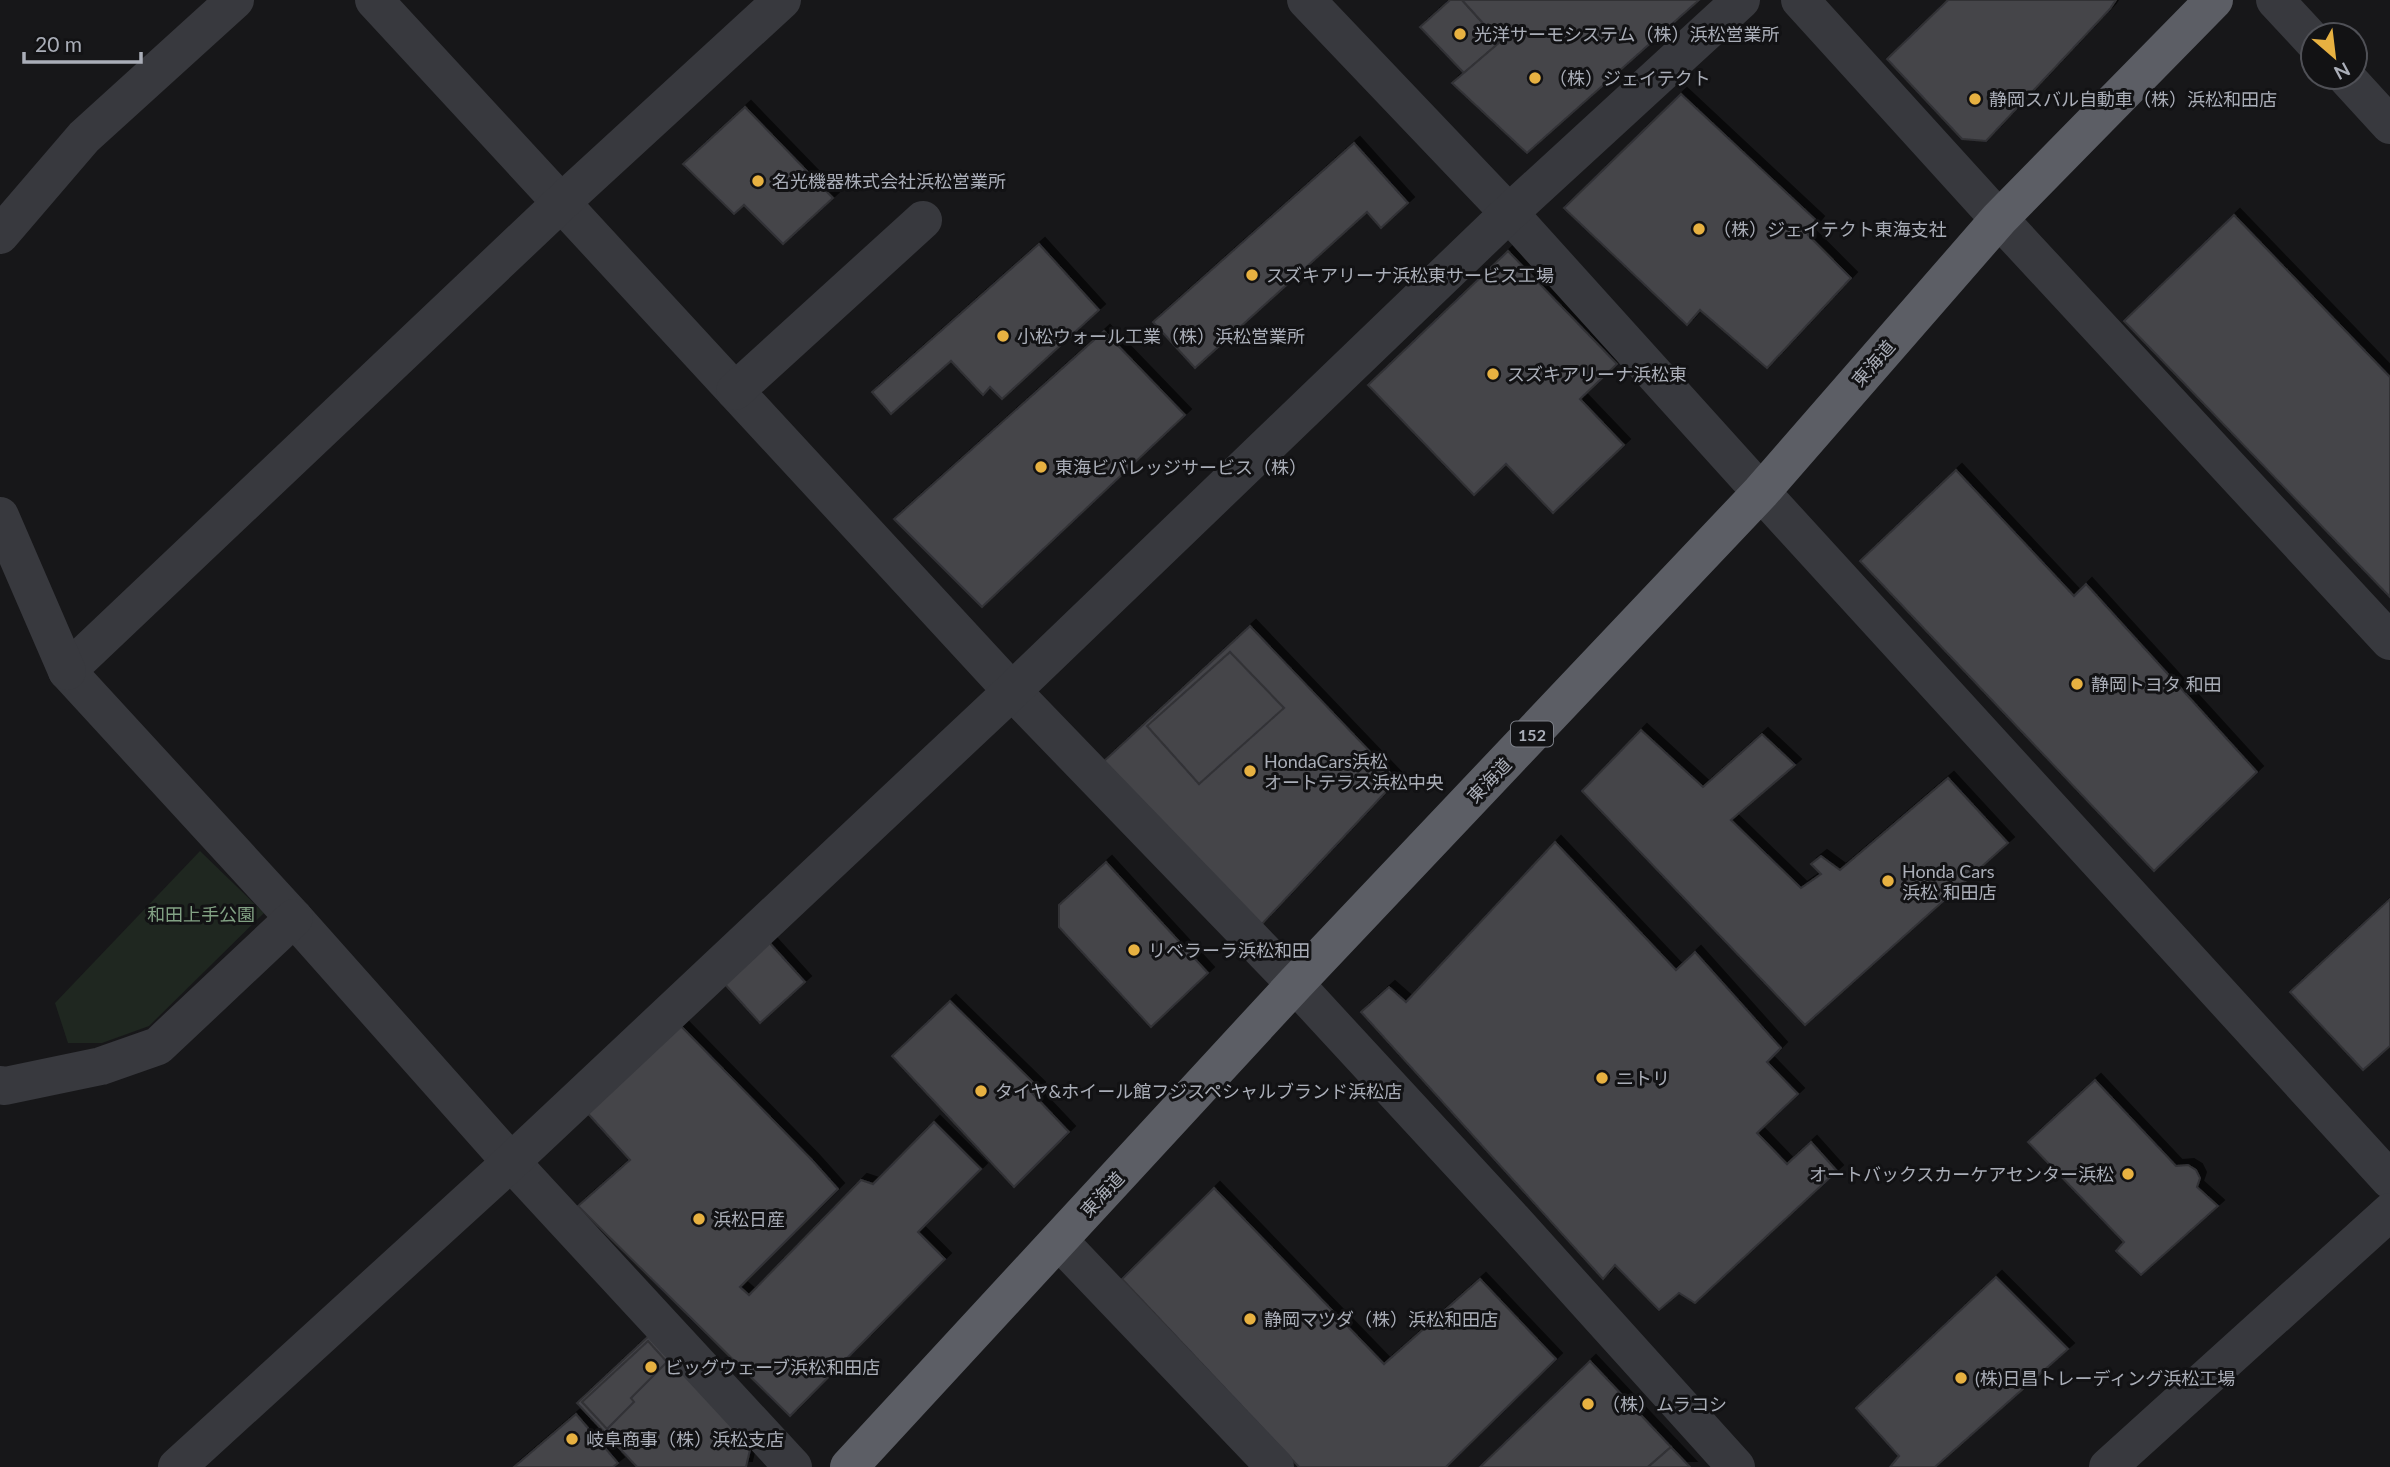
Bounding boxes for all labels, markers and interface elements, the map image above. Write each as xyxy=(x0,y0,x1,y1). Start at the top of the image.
scale bar xyxy=(24,21,142,65)
north arrow xyxy=(2299,21,2369,91)
place label: 光洋サーモシステム（株）浜松営業所 xyxy=(1474,23,1779,45)
marker: 光洋サーモシステム（株）浜松営業所 xyxy=(1452,26,1468,42)
text: 20 m xyxy=(35,31,82,56)
text: N xyxy=(2330,58,2354,85)
place label: （株）ジェイテクト xyxy=(1549,67,1711,89)
marker: （株）ジェイテクト xyxy=(1527,70,1543,86)
place label: 静岡スバル自動車（株）浜松和田店 xyxy=(1989,88,2277,110)
marker: 静岡スバル自動車（株）浜松和田店 xyxy=(1967,91,1983,107)
place label: 名光機器株式会社浜松営業所 xyxy=(772,170,1006,192)
marker: 名光機器株式会社浜松営業所 xyxy=(750,173,766,189)
place label: （株）ジェイテクト東海支社 xyxy=(1713,218,1947,240)
marker: （株）ジェイテクト東海支社 xyxy=(1691,221,1707,237)
place label: スズキアリーナ浜松東サービス工場 xyxy=(1266,264,1554,286)
marker: スズキアリーナ浜松東サービス工場 xyxy=(1244,267,1260,283)
place label: 小松ウォール工業（株）浜松営業所 xyxy=(1017,325,1305,347)
marker: 小松ウォール工業（株）浜松営業所 xyxy=(995,328,1011,344)
street label: 東海道 xyxy=(1847,335,1899,391)
place label: スズキアリーナ浜松東 xyxy=(1507,363,1687,385)
marker: スズキアリーナ浜松東 xyxy=(1485,366,1501,382)
place label: 東海ビバレッジサービス（株） xyxy=(1055,456,1307,478)
marker: 東海ビバレッジサービス（株） xyxy=(1033,459,1049,475)
place label: 静岡トヨタ 和田 xyxy=(2091,673,2222,695)
marker: 静岡トヨタ 和田 xyxy=(2069,676,2085,692)
road number: 152 xyxy=(1511,722,1553,747)
place label: HondaCars浜松 オートテラス浜松中央 xyxy=(1264,750,1444,793)
street label: 東海道 xyxy=(1462,753,1516,807)
marker: HondaCars浜松 オートテラス浜松中央 xyxy=(1242,763,1258,779)
place label: Honda Cars 浜松 和田店 xyxy=(1902,860,1997,903)
marker: Honda Cars 浜松 和田店 xyxy=(1880,873,1896,889)
park label: 和田上手公園 xyxy=(147,903,255,925)
place label: リベラーラ浜松和田 xyxy=(1148,939,1310,961)
marker: リベラーラ浜松和田 xyxy=(1126,942,1142,958)
place label: ニトリ xyxy=(1616,1067,1670,1089)
marker: ニトリ xyxy=(1594,1070,1610,1086)
place label: タイヤ&ホイール館フジスペシャルブランド浜松店 xyxy=(995,1080,1402,1102)
marker: タイヤ&ホイール館フジスペシャルブランド浜松店 xyxy=(973,1083,989,1099)
place label: オートバックスカーケアセンター浜松 xyxy=(1809,1163,2114,1185)
marker: オートバックスカーケアセンター浜松 xyxy=(2120,1166,2136,1182)
street label: 東海道 xyxy=(1076,1167,1128,1221)
place label: 浜松日産 xyxy=(713,1208,785,1230)
marker: 浜松日産 xyxy=(691,1211,707,1227)
place label: 静岡マツダ（株）浜松和田店 xyxy=(1264,1308,1498,1330)
marker: 静岡マツダ（株）浜松和田店 xyxy=(1242,1311,1258,1327)
place label: ビッグウェーブ浜松和田店 xyxy=(665,1356,880,1378)
marker: ビッグウェーブ浜松和田店 xyxy=(643,1359,659,1375)
place label: (株)日昌トレーディング浜松工場 xyxy=(1975,1367,2235,1389)
marker: (株)日昌トレーディング浜松工場 xyxy=(1953,1370,1969,1386)
place label: （株）ムラコシ xyxy=(1602,1393,1727,1415)
marker: （株）ムラコシ xyxy=(1580,1396,1596,1412)
place label: 岐阜商事（株）浜松支店 xyxy=(586,1428,784,1450)
marker: 岐阜商事（株）浜松支店 xyxy=(564,1431,580,1447)

